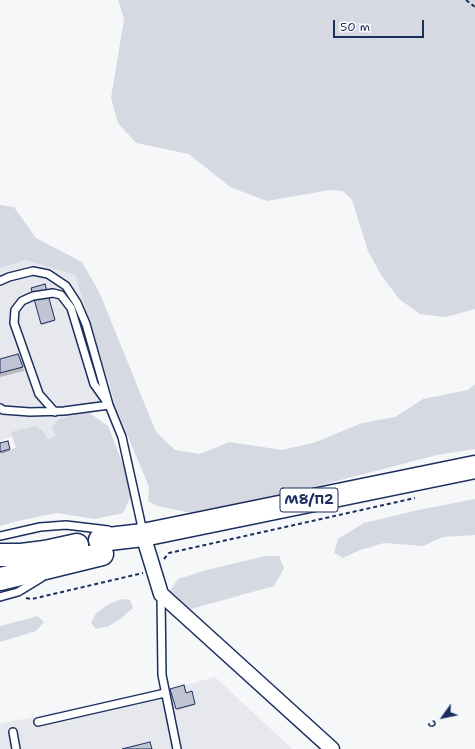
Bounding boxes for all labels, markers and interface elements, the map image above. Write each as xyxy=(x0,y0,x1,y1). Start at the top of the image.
scale bar xyxy=(335,12,426,38)
text: 50 m xyxy=(340,19,370,35)
road number: М8/П2 xyxy=(280,488,338,512)
north arrow xyxy=(423,697,463,737)
text: С xyxy=(424,717,441,731)

